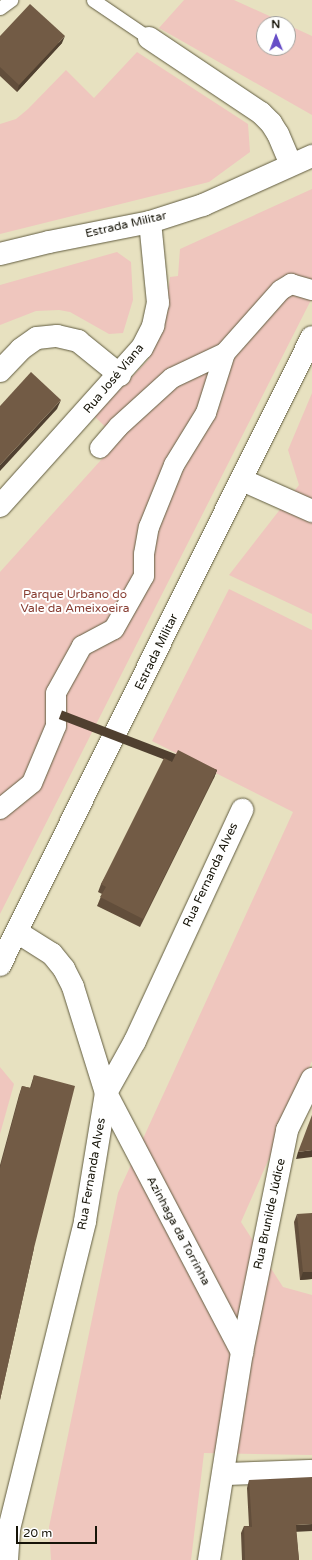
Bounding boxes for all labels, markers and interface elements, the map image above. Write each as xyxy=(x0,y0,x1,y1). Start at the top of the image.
north arrow xyxy=(256,16,296,56)
text: N xyxy=(271,18,280,31)
street label: Estrada Militar xyxy=(84,209,168,241)
street label: Rua José Viana xyxy=(81,341,147,417)
park label: Parque Urbano do Vale da Ameixoeira xyxy=(20,588,130,616)
street label: Estrada Militar xyxy=(132,612,182,692)
street label: Rua Fernanda Alves xyxy=(181,821,241,929)
street label: Rua Fernanda Alves xyxy=(75,1117,109,1231)
street label: Rua Brunilde Júdice xyxy=(251,1157,289,1271)
street label: Azinhaga da Torrinha xyxy=(143,1174,213,1288)
scale bar xyxy=(18,1518,99,1544)
text: 20 m xyxy=(23,1526,52,1540)

